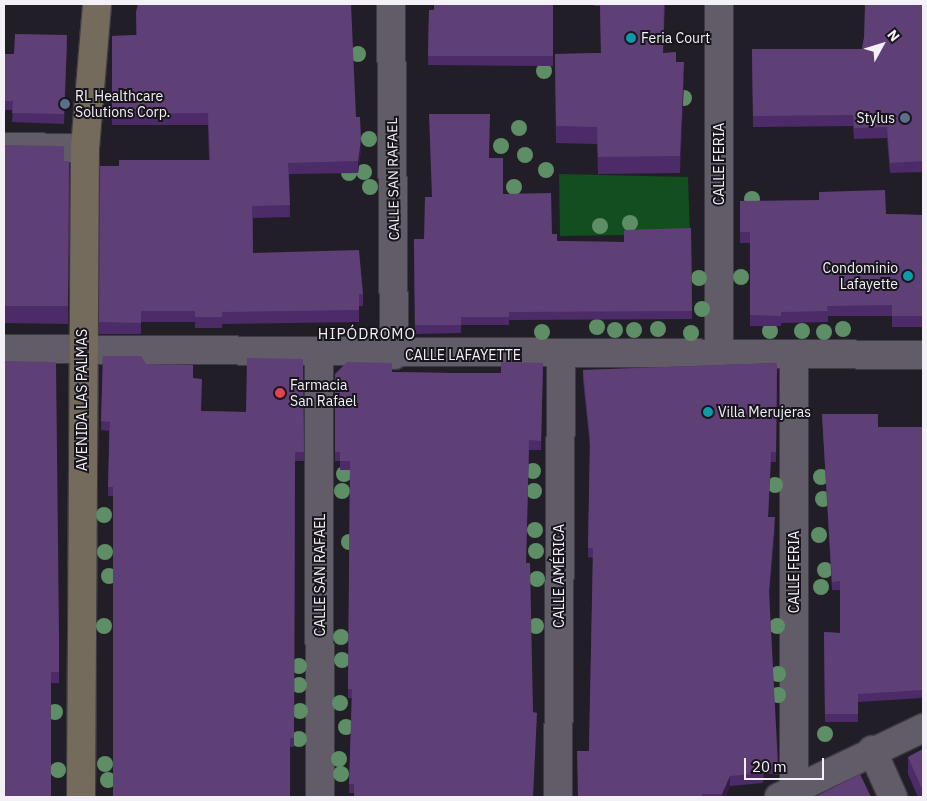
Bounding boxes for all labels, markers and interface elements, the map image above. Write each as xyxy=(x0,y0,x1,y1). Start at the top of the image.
north arrow xyxy=(857,20,907,70)
text: N xyxy=(883,26,904,45)
place label: Feria Court xyxy=(641,30,710,46)
marker: Feria Court xyxy=(625,32,637,44)
place label: RL Healthcare Solutions Corp. xyxy=(75,88,170,120)
marker: RL Healthcare Solutions Corp. xyxy=(59,98,71,110)
place label: Stylus xyxy=(856,110,895,126)
marker: Stylus xyxy=(899,112,911,124)
street label: CALLE SAN RAFAEL xyxy=(384,117,402,241)
street label: CALLE FERIA xyxy=(711,123,727,205)
place label: Condominio Lafayette xyxy=(823,260,898,292)
marker: Condominio Lafayette xyxy=(902,270,914,282)
district label: HIPÓDROMO xyxy=(317,325,417,343)
street label: AVENIDA LAS PALMAS xyxy=(74,329,90,471)
street label: CALLE LAFAYETTE xyxy=(405,347,521,363)
place label: Farmacia San Rafael xyxy=(290,377,357,410)
marker: Farmacia San Rafael xyxy=(274,387,286,399)
place label: Villa Merujeras xyxy=(718,404,811,420)
marker: Villa Merujeras xyxy=(702,406,714,418)
street label: CALLE SAN RAFAEL xyxy=(312,514,328,636)
street label: CALLE AMÉRICA xyxy=(551,524,567,628)
street label: CALLE FERIA xyxy=(786,531,802,613)
scale bar xyxy=(747,748,827,780)
text: 20 m xyxy=(752,757,787,776)

